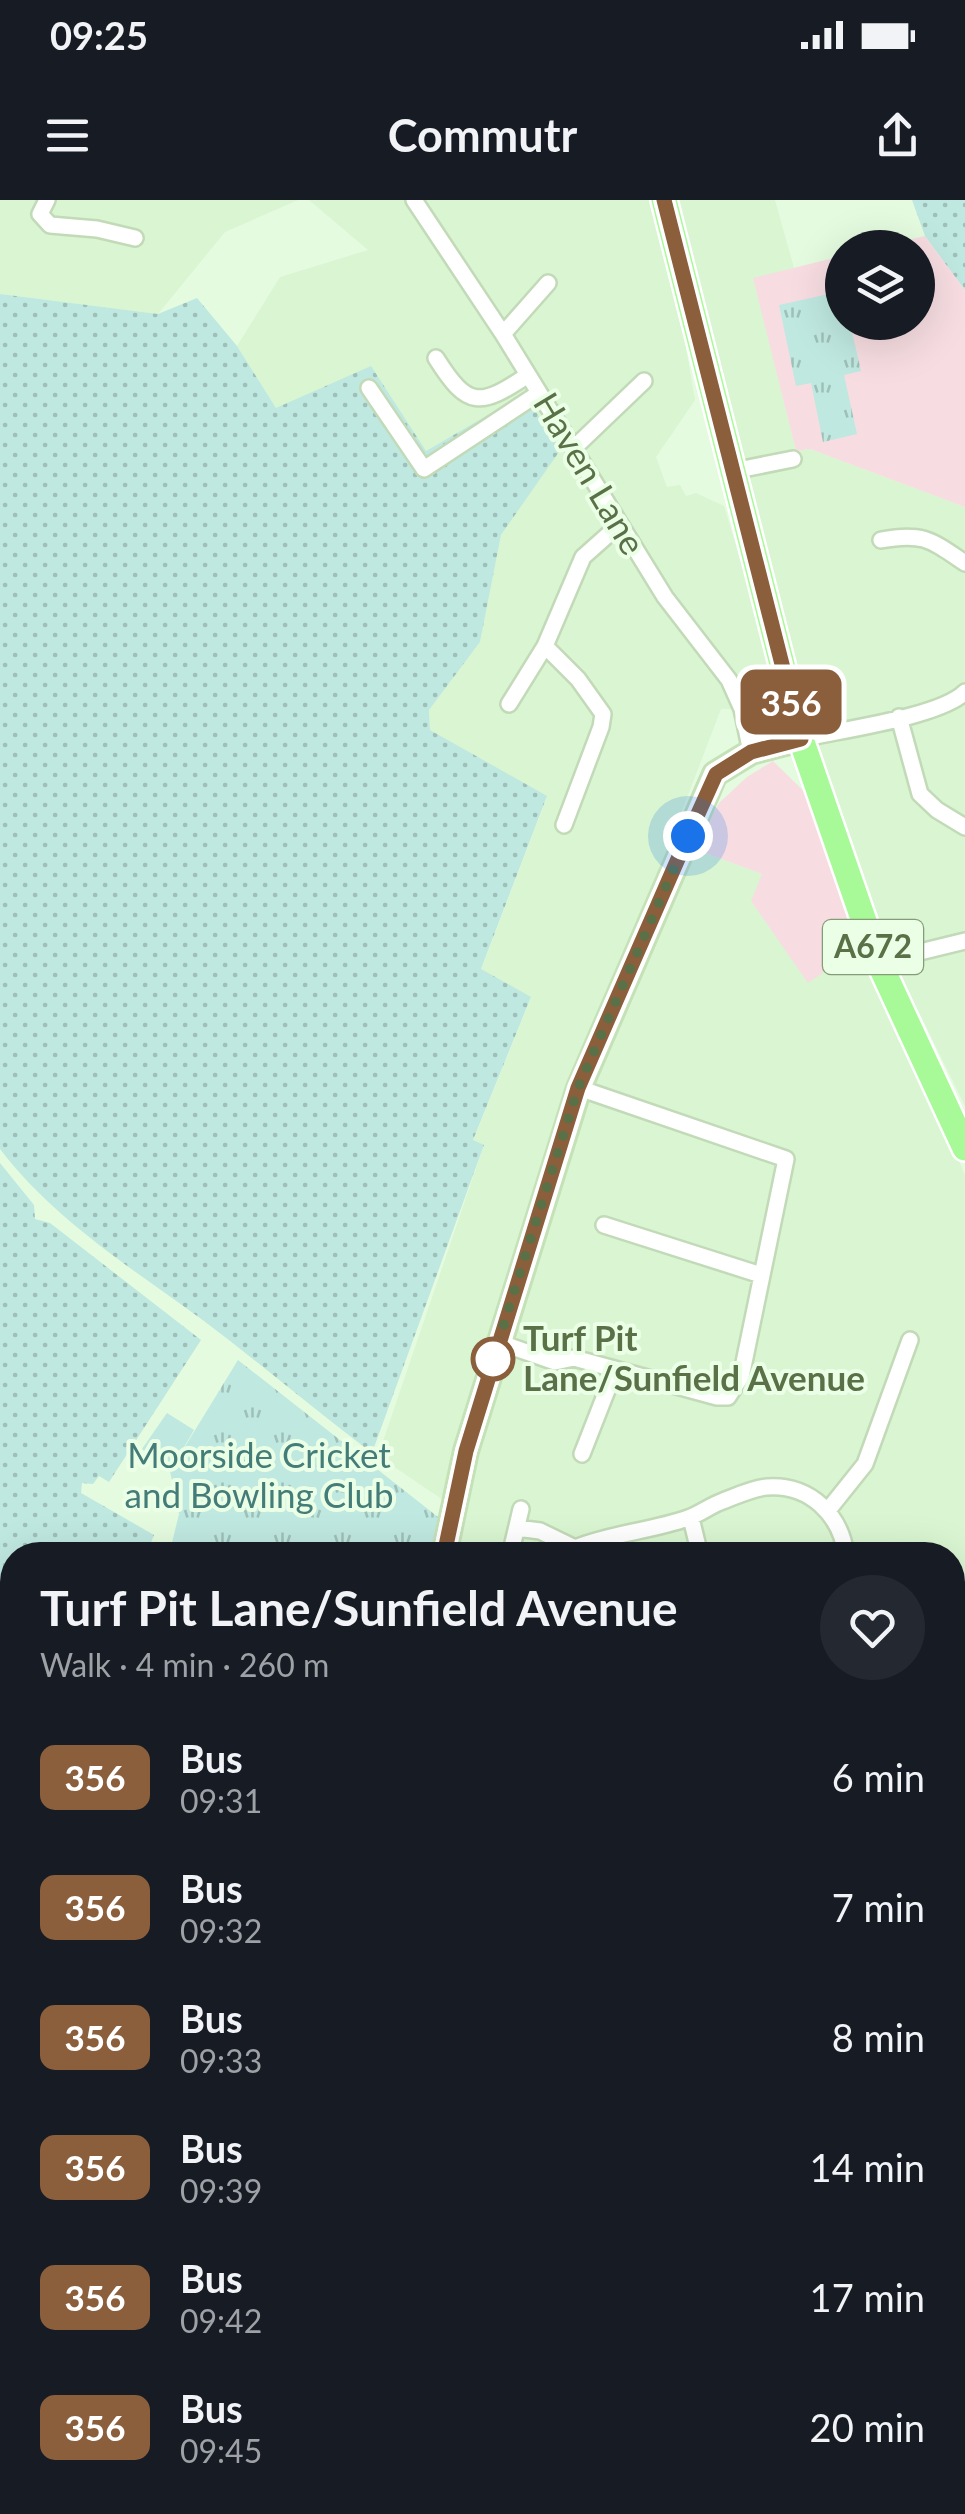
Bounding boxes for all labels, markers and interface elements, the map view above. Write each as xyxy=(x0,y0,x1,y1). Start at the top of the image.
text: 09:25 xyxy=(50,12,148,58)
icon: menu xyxy=(40,108,95,163)
text: Commutr xyxy=(388,108,577,162)
icon: share xyxy=(870,108,925,163)
map controls xyxy=(825,230,935,340)
button: layers xyxy=(825,230,935,340)
street label: Haven Lane xyxy=(526,385,655,561)
line badge: 356 xyxy=(734,670,848,734)
text: 356 xyxy=(761,681,821,723)
your location xyxy=(663,811,713,861)
road number: A672 xyxy=(823,920,923,974)
place label: Turf Pit Lane/Sunfield Avenue xyxy=(523,1316,865,1398)
marker: Turf Pit Lane/Sunfield Avenue xyxy=(472,1338,514,1380)
park label: Moorside Cricket and Bowling Club xyxy=(124,1433,394,1515)
button: heart xyxy=(820,1575,925,1680)
text: Turf Pit Lane/Sunfield Avenue xyxy=(40,1579,678,1636)
text: Walk · 4 min · 260 m xyxy=(40,1645,329,1684)
text: Bus xyxy=(180,1735,243,1781)
text: 6 min xyxy=(832,1754,925,1800)
text: 356 xyxy=(65,1756,125,1798)
text: 09:31 xyxy=(180,1781,262,1820)
text: Bus xyxy=(180,1865,243,1911)
text: 7 min xyxy=(832,1884,925,1930)
text: 356 xyxy=(65,1886,125,1928)
text: 09:32 xyxy=(180,1911,262,1950)
text: Bus xyxy=(180,1995,243,2041)
text: 8 min xyxy=(832,2014,925,2060)
text: 356 xyxy=(65,2016,125,2058)
text: 09:33 xyxy=(180,2041,262,2080)
text: Bus xyxy=(180,2125,243,2171)
text: 14 min xyxy=(810,2144,925,2190)
text: 356 xyxy=(65,2146,125,2188)
text: 09:39 xyxy=(180,2171,262,2210)
text: Bus xyxy=(180,2255,243,2301)
text: 17 min xyxy=(810,2274,925,2320)
text: 356 xyxy=(65,2276,125,2318)
text: 09:42 xyxy=(180,2301,262,2340)
text: Bus xyxy=(180,2385,243,2431)
text: 20 min xyxy=(810,2404,925,2450)
text: 356 xyxy=(65,2406,125,2448)
text: 09:45 xyxy=(180,2431,262,2470)

